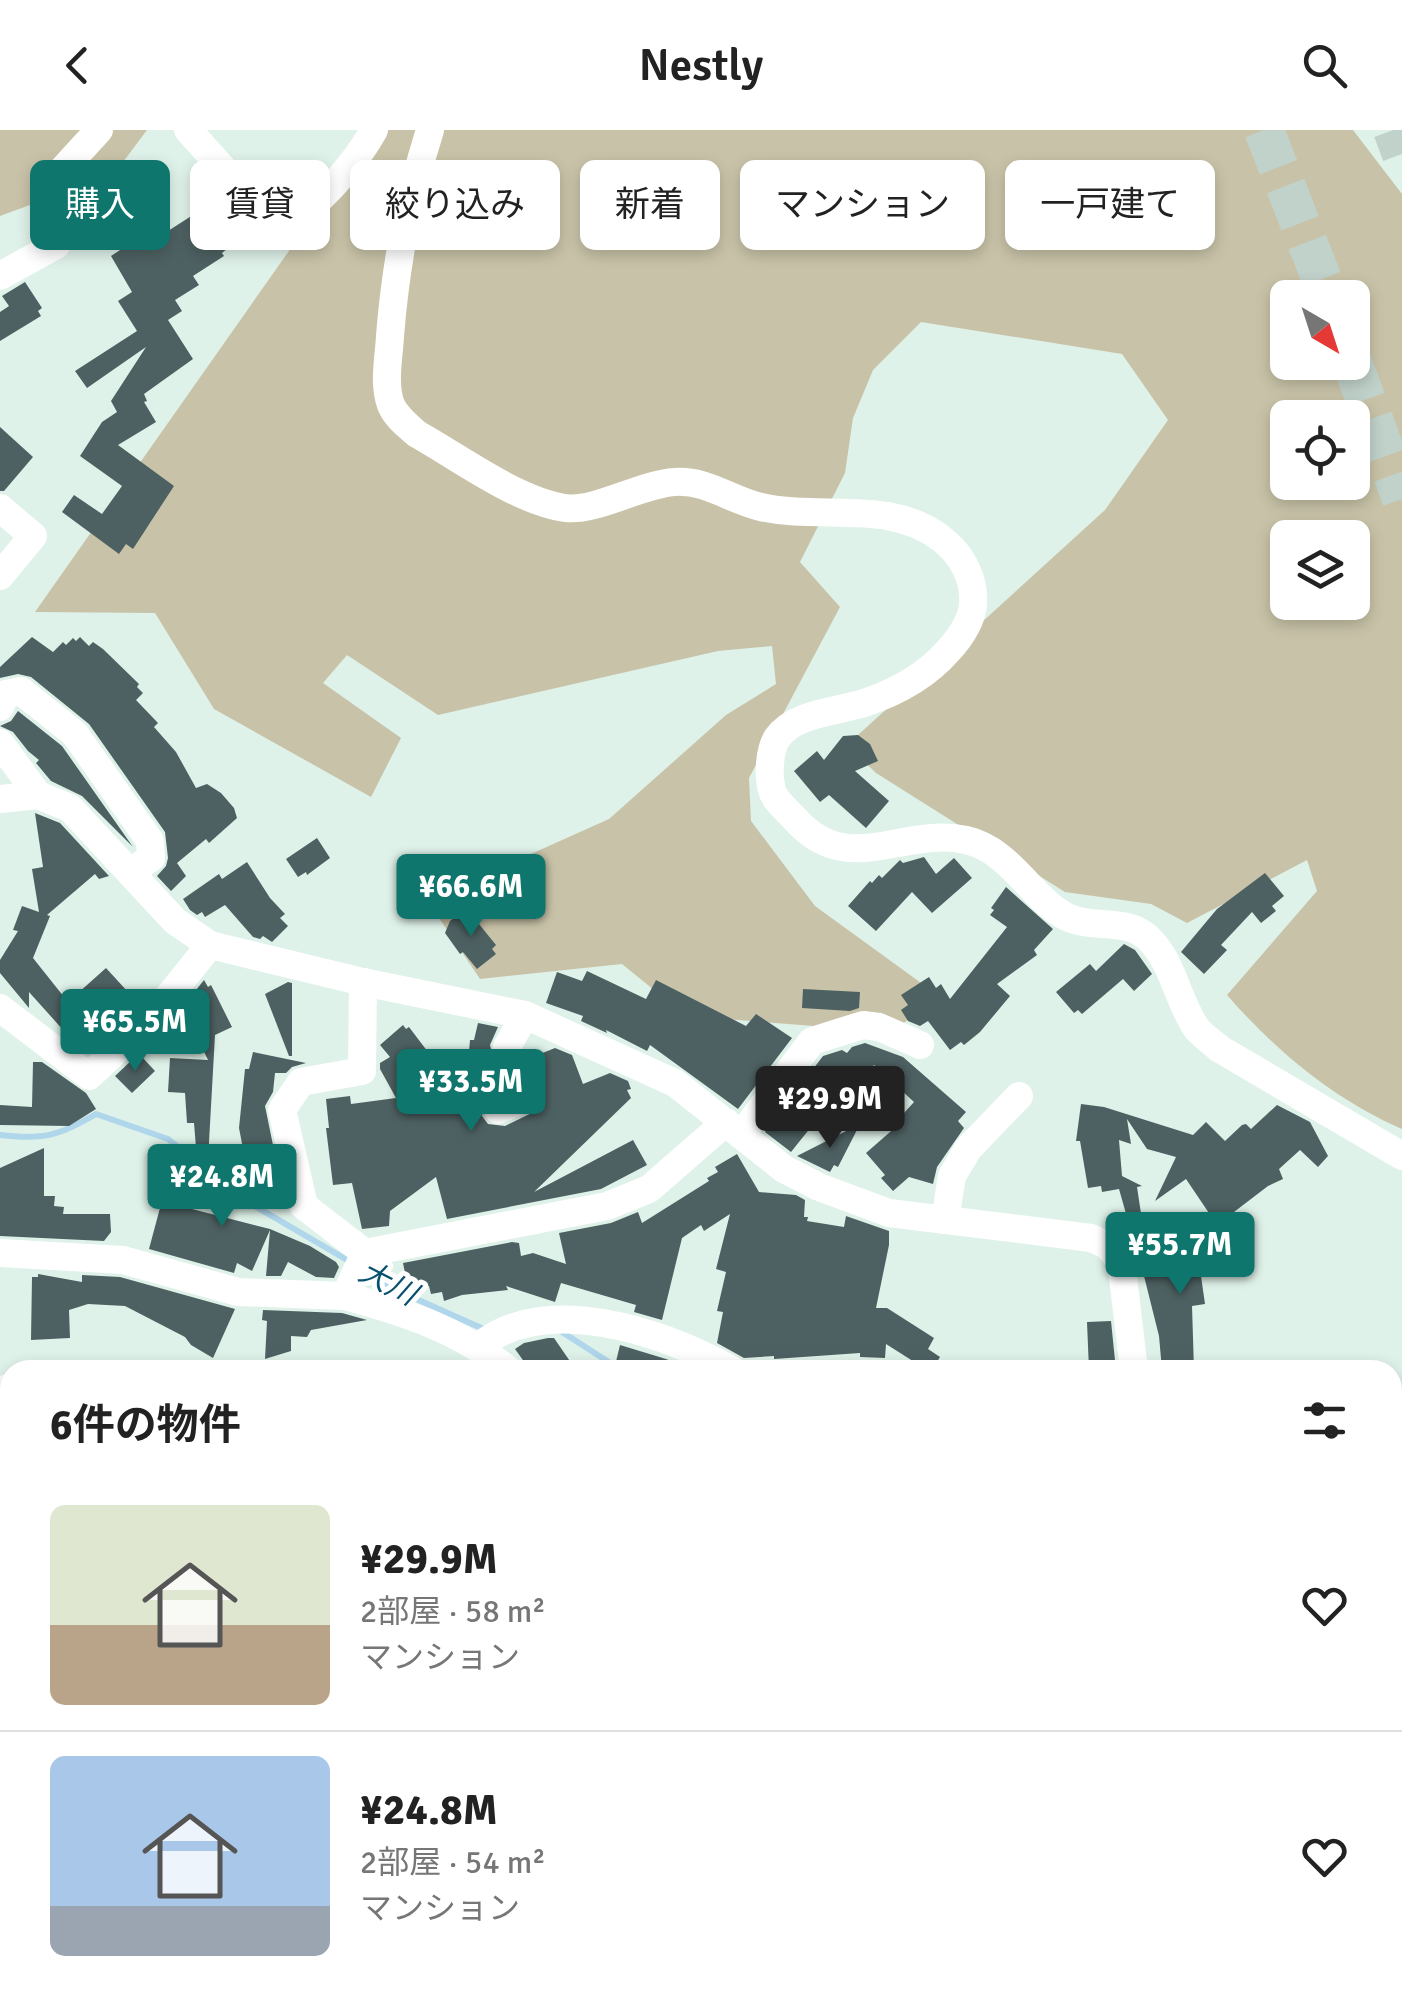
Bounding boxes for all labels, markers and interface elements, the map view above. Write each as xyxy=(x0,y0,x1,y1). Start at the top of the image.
icon: back xyxy=(50,38,105,93)
text: Nestly xyxy=(639,38,763,93)
icon: search xyxy=(1297,38,1352,93)
chip: 購入 xyxy=(30,160,170,250)
chip: 賃貸 xyxy=(190,160,330,250)
chip: 絞り込み xyxy=(350,160,560,250)
chip: 新着 xyxy=(580,160,720,250)
chip: マンション xyxy=(740,160,985,250)
chip: 一戸建て xyxy=(1005,160,1215,250)
north arrow xyxy=(1270,280,1370,380)
map controls xyxy=(1270,280,1370,620)
button: locate xyxy=(1270,400,1370,500)
button: layers xyxy=(1270,520,1370,620)
pin: ¥66.6M xyxy=(390,854,552,939)
text: ¥66.6M xyxy=(419,867,523,906)
pin: ¥65.5M xyxy=(54,989,216,1074)
text: ¥65.5M xyxy=(83,1002,187,1041)
pin: ¥33.5M xyxy=(390,1049,552,1134)
text: ¥33.5M xyxy=(419,1062,523,1101)
pin: ¥29.9M xyxy=(749,1066,911,1151)
text: ¥29.9M xyxy=(778,1079,882,1118)
pin: ¥24.8M xyxy=(141,1144,303,1229)
text: ¥24.8M xyxy=(170,1157,274,1196)
pin: ¥55.7M xyxy=(1099,1212,1261,1297)
text: ¥55.7M xyxy=(1128,1225,1232,1264)
water label: 大川 xyxy=(353,1253,426,1315)
icon: filters xyxy=(1297,1393,1352,1448)
text: 6件の物件 xyxy=(50,1400,241,1451)
text: ¥29.9M xyxy=(360,1534,498,1585)
icon: home xyxy=(130,1545,250,1665)
icon: heart xyxy=(1297,1578,1352,1633)
text: 2部屋 · 58 m² xyxy=(360,1592,546,1631)
text: マンション xyxy=(360,1638,520,1677)
text: ¥24.8M xyxy=(360,1785,498,1836)
icon: home xyxy=(130,1796,250,1916)
icon: heart xyxy=(1297,1829,1352,1884)
text: 2部屋 · 54 m² xyxy=(360,1843,546,1882)
text: マンション xyxy=(360,1889,520,1928)

